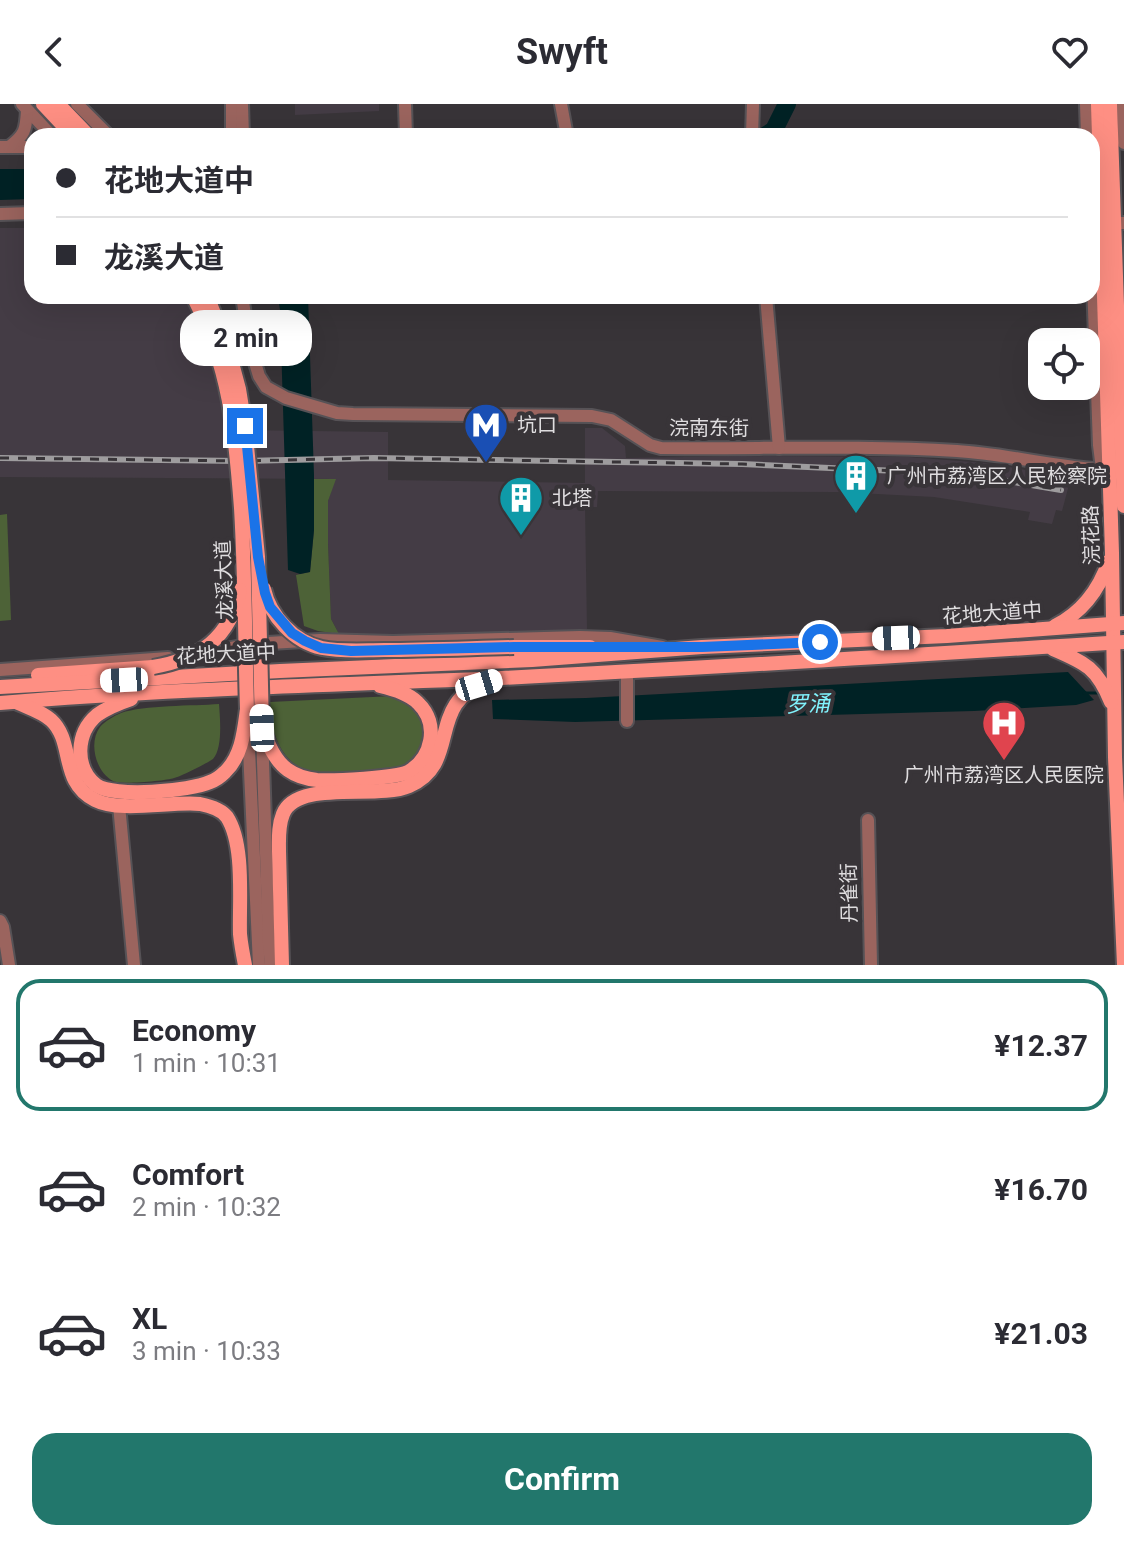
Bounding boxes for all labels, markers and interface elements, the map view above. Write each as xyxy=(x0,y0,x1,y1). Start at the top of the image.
icon: back xyxy=(32,30,76,74)
icon: heart xyxy=(1048,30,1092,74)
text: Swyft xyxy=(516,31,608,73)
text: 花地大道中 xyxy=(104,163,254,198)
text: 龙溪大道 xyxy=(104,240,224,275)
callout: 2 min xyxy=(179,310,311,366)
text: 2 min xyxy=(213,323,279,353)
map controls xyxy=(1028,328,1100,400)
button: locate xyxy=(1028,328,1100,400)
metro station icon: 坑口 xyxy=(462,401,510,464)
route end xyxy=(227,408,263,444)
place label: 坑口 xyxy=(517,413,557,437)
street label: 浣南东街 xyxy=(669,416,749,440)
building icon: 广州市荔湾区人民检察院 xyxy=(832,452,880,515)
place label: 广州市荔湾区人民检察院 xyxy=(887,464,1107,488)
building icon: 北塔 xyxy=(497,474,545,537)
place label: 北塔 xyxy=(552,486,592,510)
street label: 浣花路 xyxy=(1078,505,1104,565)
street label: 龙溪大道 xyxy=(211,540,237,620)
street label: 花地大道中 xyxy=(941,598,1043,628)
route start xyxy=(802,624,838,660)
car xyxy=(872,625,920,651)
street label: 花地大道中 xyxy=(175,639,277,669)
car xyxy=(99,667,149,693)
car xyxy=(453,667,505,703)
water label: 罗涌 xyxy=(786,691,833,717)
hospital icon: 广州市荔湾区人民医院 xyxy=(980,699,1028,762)
car xyxy=(249,704,275,752)
place label: 广州市荔湾区人民医院 xyxy=(904,763,1104,787)
street label: 丹雀街 xyxy=(836,863,862,923)
icon: car xyxy=(36,1009,108,1081)
text: Economy xyxy=(132,1013,256,1048)
text: ¥12.37 xyxy=(994,1028,1088,1063)
text: 1 min · 10:31 xyxy=(132,1048,281,1078)
icon: car xyxy=(36,1153,108,1225)
text: Comfort xyxy=(132,1157,244,1192)
text: ¥16.70 xyxy=(994,1172,1088,1207)
text: 2 min · 10:32 xyxy=(132,1192,281,1222)
icon: car xyxy=(36,1297,108,1369)
text: XL xyxy=(132,1301,167,1336)
text: ¥21.03 xyxy=(994,1316,1088,1351)
text: 3 min · 10:33 xyxy=(132,1336,281,1366)
button: Confirm xyxy=(32,1433,1092,1525)

